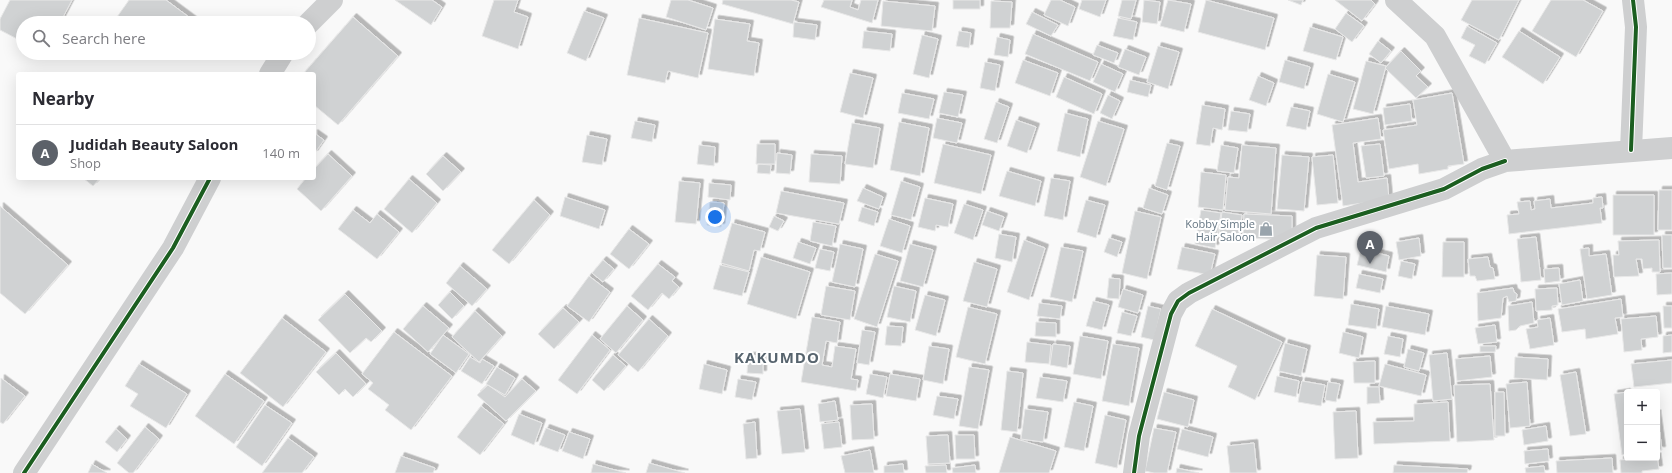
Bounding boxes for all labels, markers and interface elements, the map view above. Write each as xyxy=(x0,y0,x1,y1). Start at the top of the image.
search box xyxy=(16,16,316,60)
icon: search xyxy=(30,27,52,49)
text: Search here xyxy=(62,28,146,48)
text: Nearby xyxy=(32,87,94,110)
text: Judidah Beauty Saloon xyxy=(70,134,238,154)
text: A xyxy=(41,144,49,162)
text: 140 m xyxy=(262,144,300,162)
text: Shop xyxy=(70,154,101,172)
your location xyxy=(705,207,725,227)
place label: Kobby Simple Hair Saloon xyxy=(1185,216,1255,244)
shop icon: Kobby Simple Hair Saloon xyxy=(1258,221,1274,237)
pin: A xyxy=(1357,231,1383,264)
district label: KAKUMDO xyxy=(734,347,820,367)
map controls xyxy=(1624,389,1660,461)
button: + xyxy=(1624,389,1660,425)
button: − xyxy=(1624,425,1660,461)

